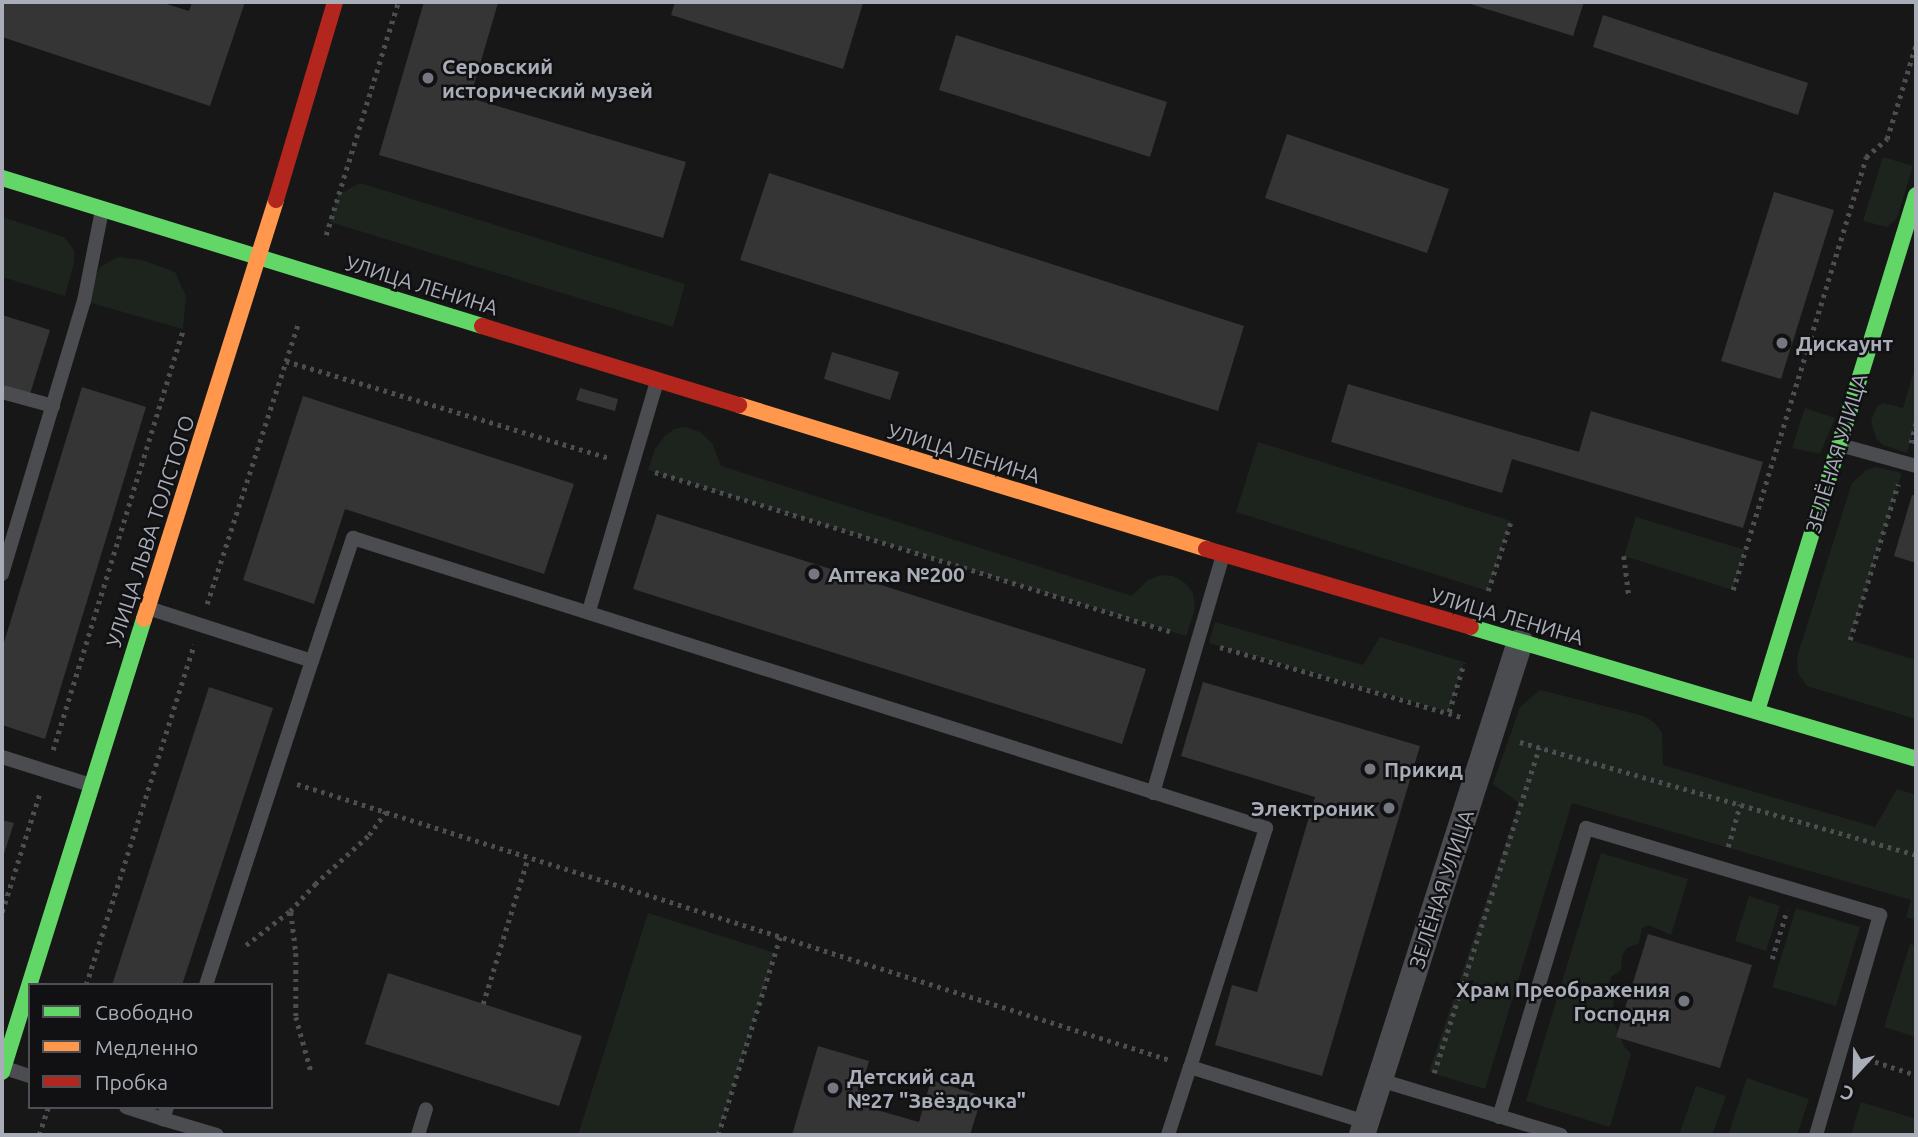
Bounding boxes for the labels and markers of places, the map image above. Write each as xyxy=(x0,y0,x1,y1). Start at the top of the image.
place label: Серовский исторический музей xyxy=(442,53,653,103)
marker: Серовский исторический музей xyxy=(420,70,436,86)
place label: Дискаунт xyxy=(1796,330,1893,356)
marker: Дискаунт xyxy=(1774,335,1790,351)
place label: Аптека №200 xyxy=(828,561,965,587)
marker: Аптека №200 xyxy=(806,566,822,582)
place label: Прикид xyxy=(1384,756,1463,782)
marker: Прикид xyxy=(1362,761,1378,777)
place label: Электроник xyxy=(1251,795,1375,821)
marker: Электроник xyxy=(1381,800,1397,816)
place label: Храм Преображения Господня xyxy=(1456,976,1670,1026)
marker: Храм Преображения Господня xyxy=(1676,993,1692,1009)
place label: Детский сад №27 "Звёздочка" xyxy=(847,1063,1026,1113)
marker: Детский сад №27 "Звёздочка" xyxy=(825,1080,841,1096)

